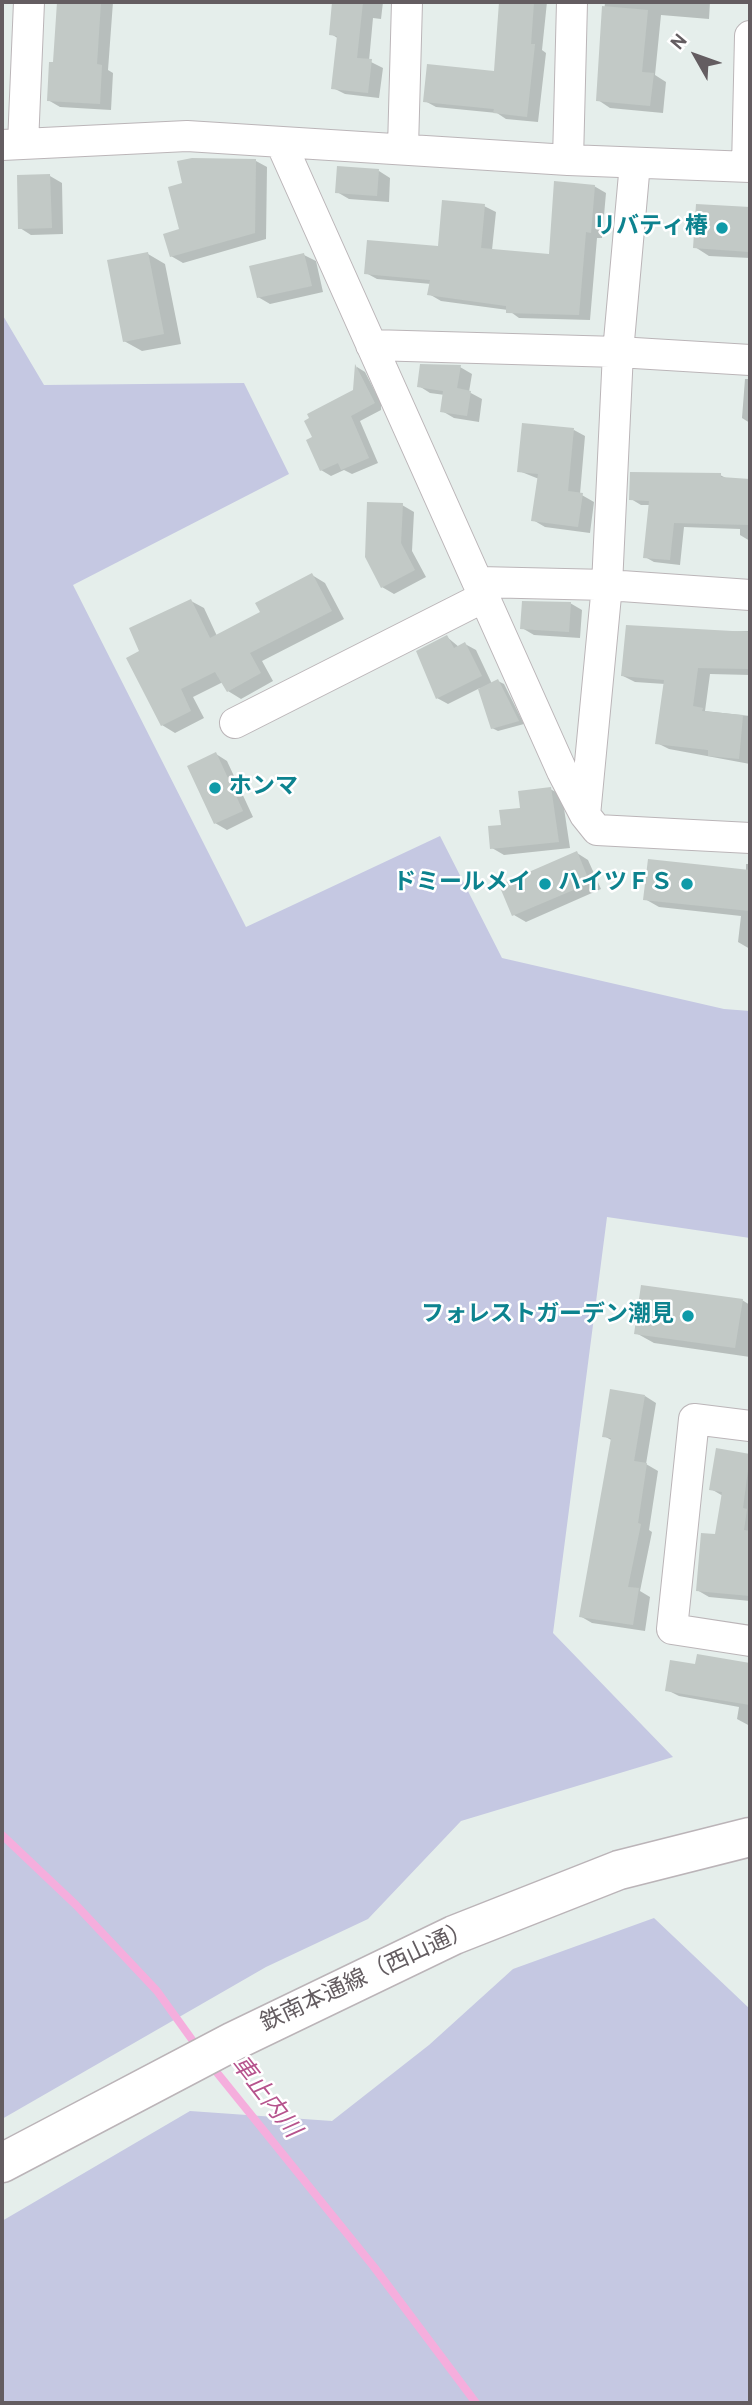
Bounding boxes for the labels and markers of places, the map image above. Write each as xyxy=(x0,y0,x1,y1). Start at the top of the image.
place label: リバティ椿 xyxy=(593,214,708,242)
marker: リバティ椿 xyxy=(714,220,730,236)
place label: ホンマ xyxy=(229,774,298,802)
marker: ホンマ xyxy=(207,780,223,796)
place label: ドミールメイ xyxy=(393,870,531,898)
place label: ハイツＦＳ xyxy=(558,870,673,898)
marker: ドミールメイ xyxy=(537,876,553,892)
marker: ハイツＦＳ xyxy=(679,876,695,892)
place label: フォレストガーデン潮見 xyxy=(421,1302,674,1330)
marker: フォレストガーデン潮見 xyxy=(680,1308,696,1324)

